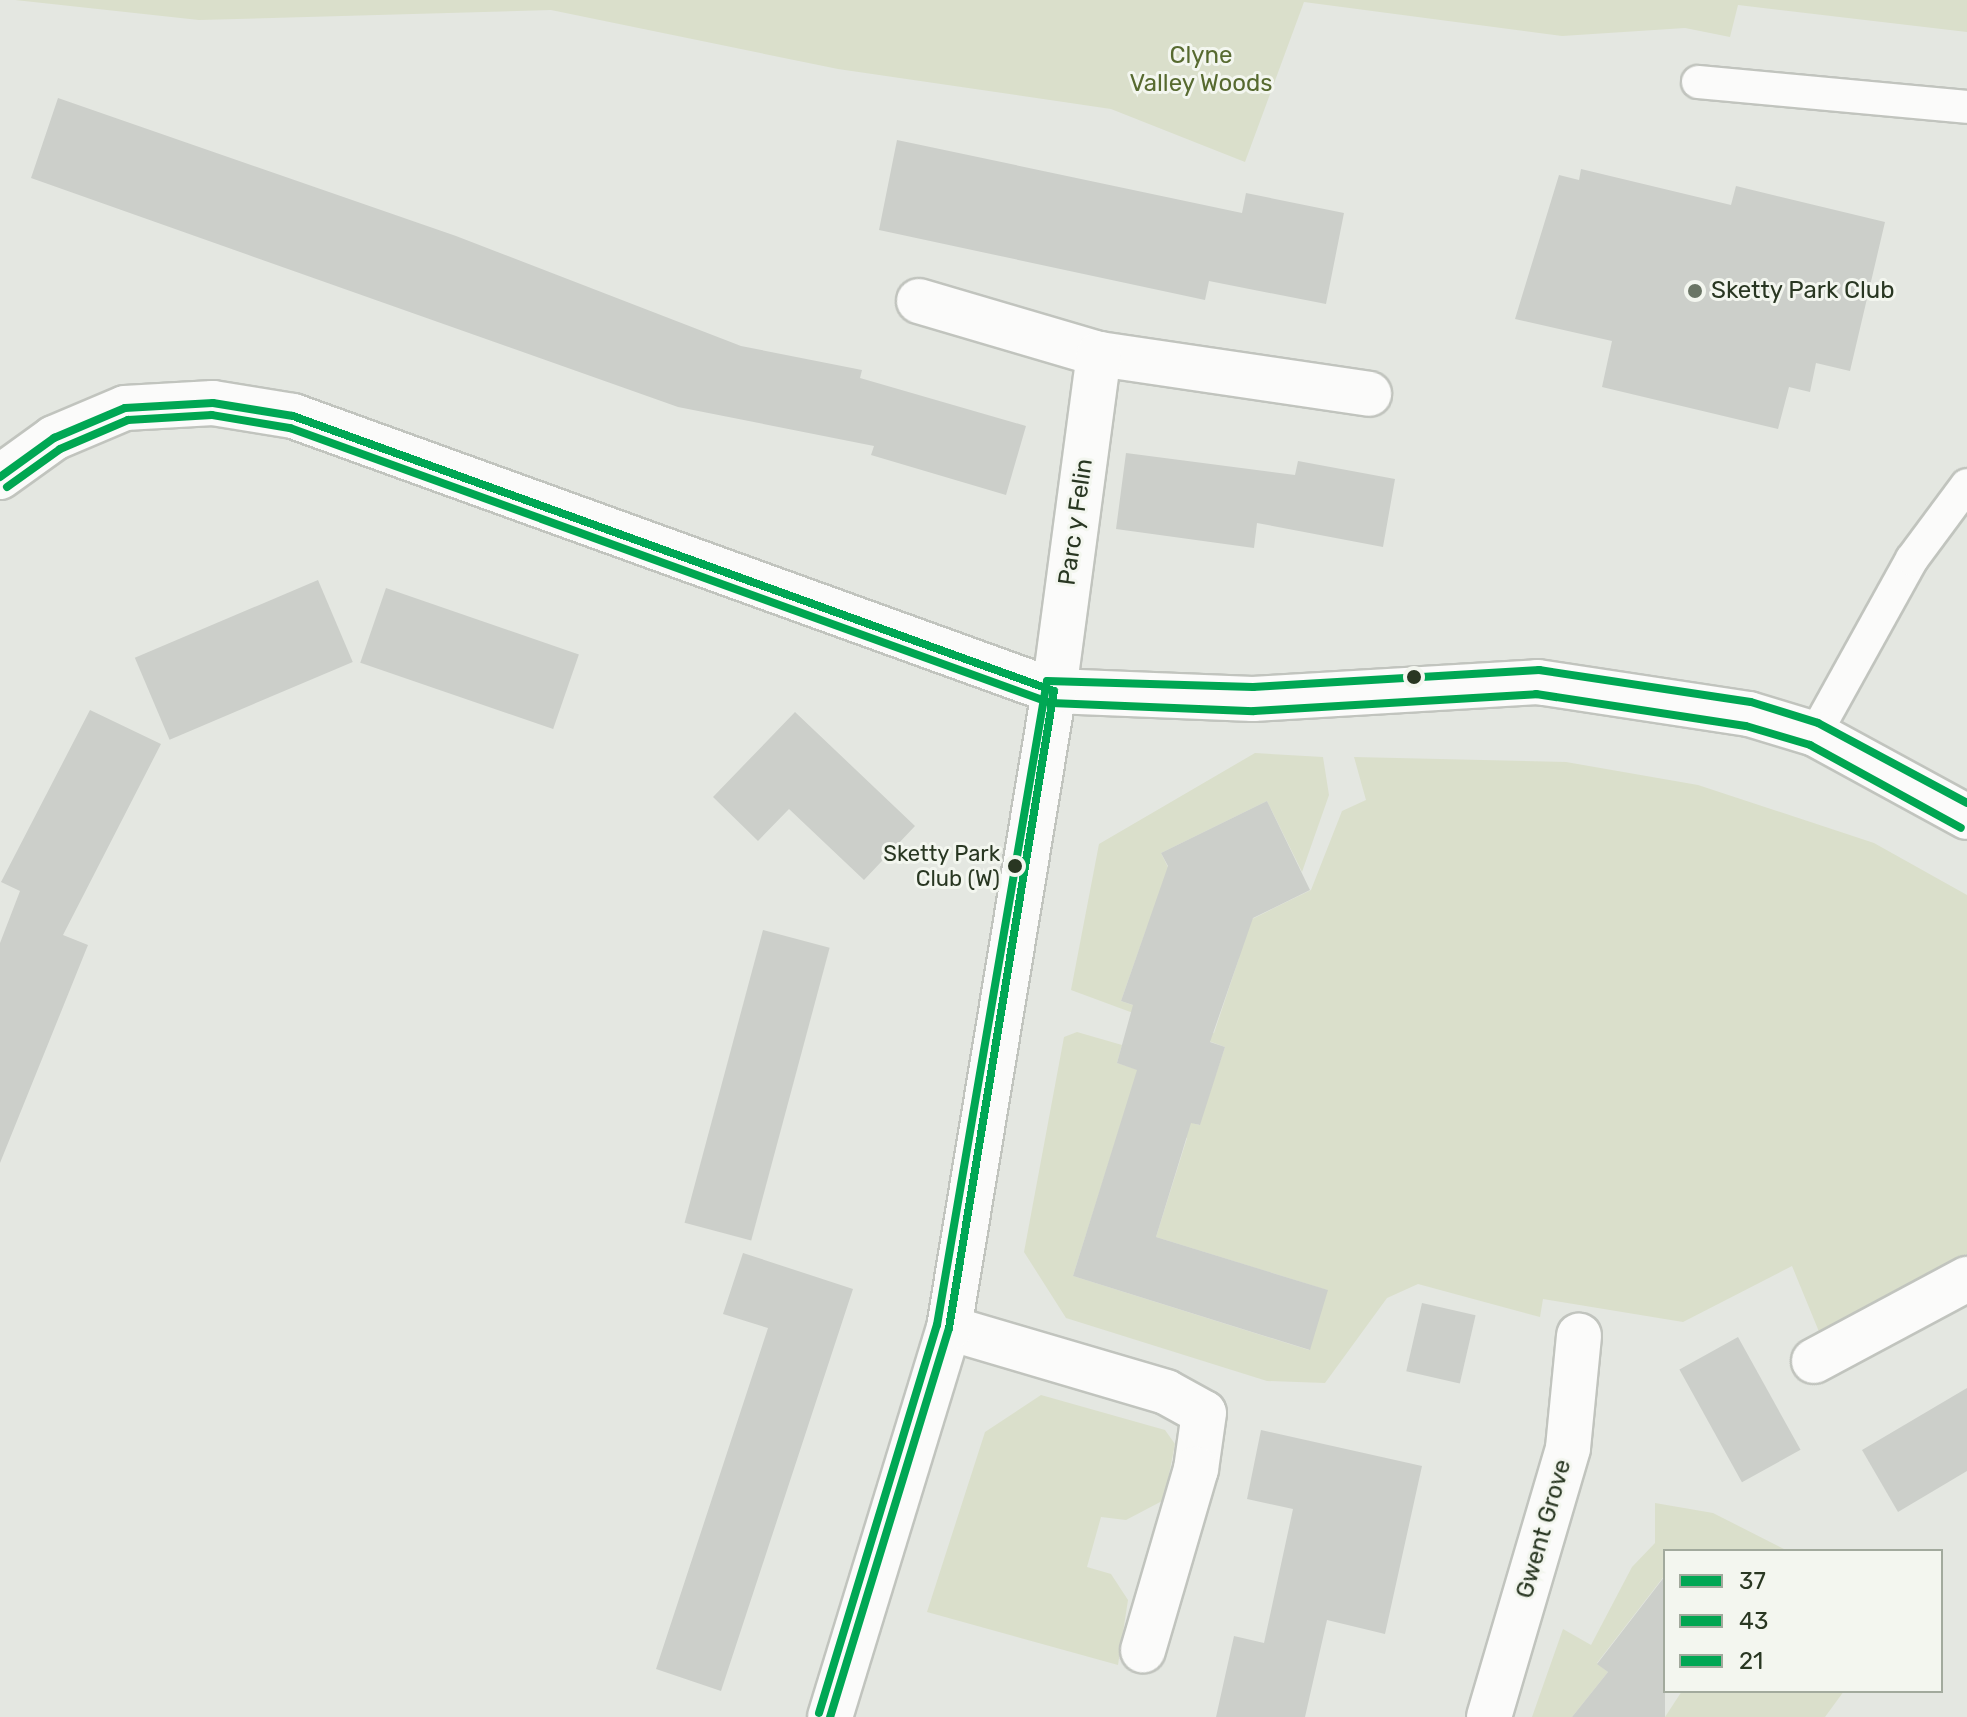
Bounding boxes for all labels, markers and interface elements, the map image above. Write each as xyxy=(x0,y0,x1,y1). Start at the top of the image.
park label: Clyne Valley Woods xyxy=(1129,42,1273,98)
place label: Sketty Park Club xyxy=(1711,277,1895,305)
marker: Sketty Park Club xyxy=(1686,282,1704,300)
street label: Parc y Felin xyxy=(1053,456,1099,588)
unlabelled marker xyxy=(1406,669,1422,685)
place label: Sketty Park Club (W) xyxy=(883,840,1000,892)
marker: Sketty Park Club (W) xyxy=(1007,858,1023,874)
street label: Gwent Grove xyxy=(1510,1456,1578,1602)
legend xyxy=(1663,1549,1943,1693)
text: 37 xyxy=(1739,1567,1766,1595)
text: 43 xyxy=(1739,1607,1768,1635)
text: 21 xyxy=(1739,1647,1763,1675)

